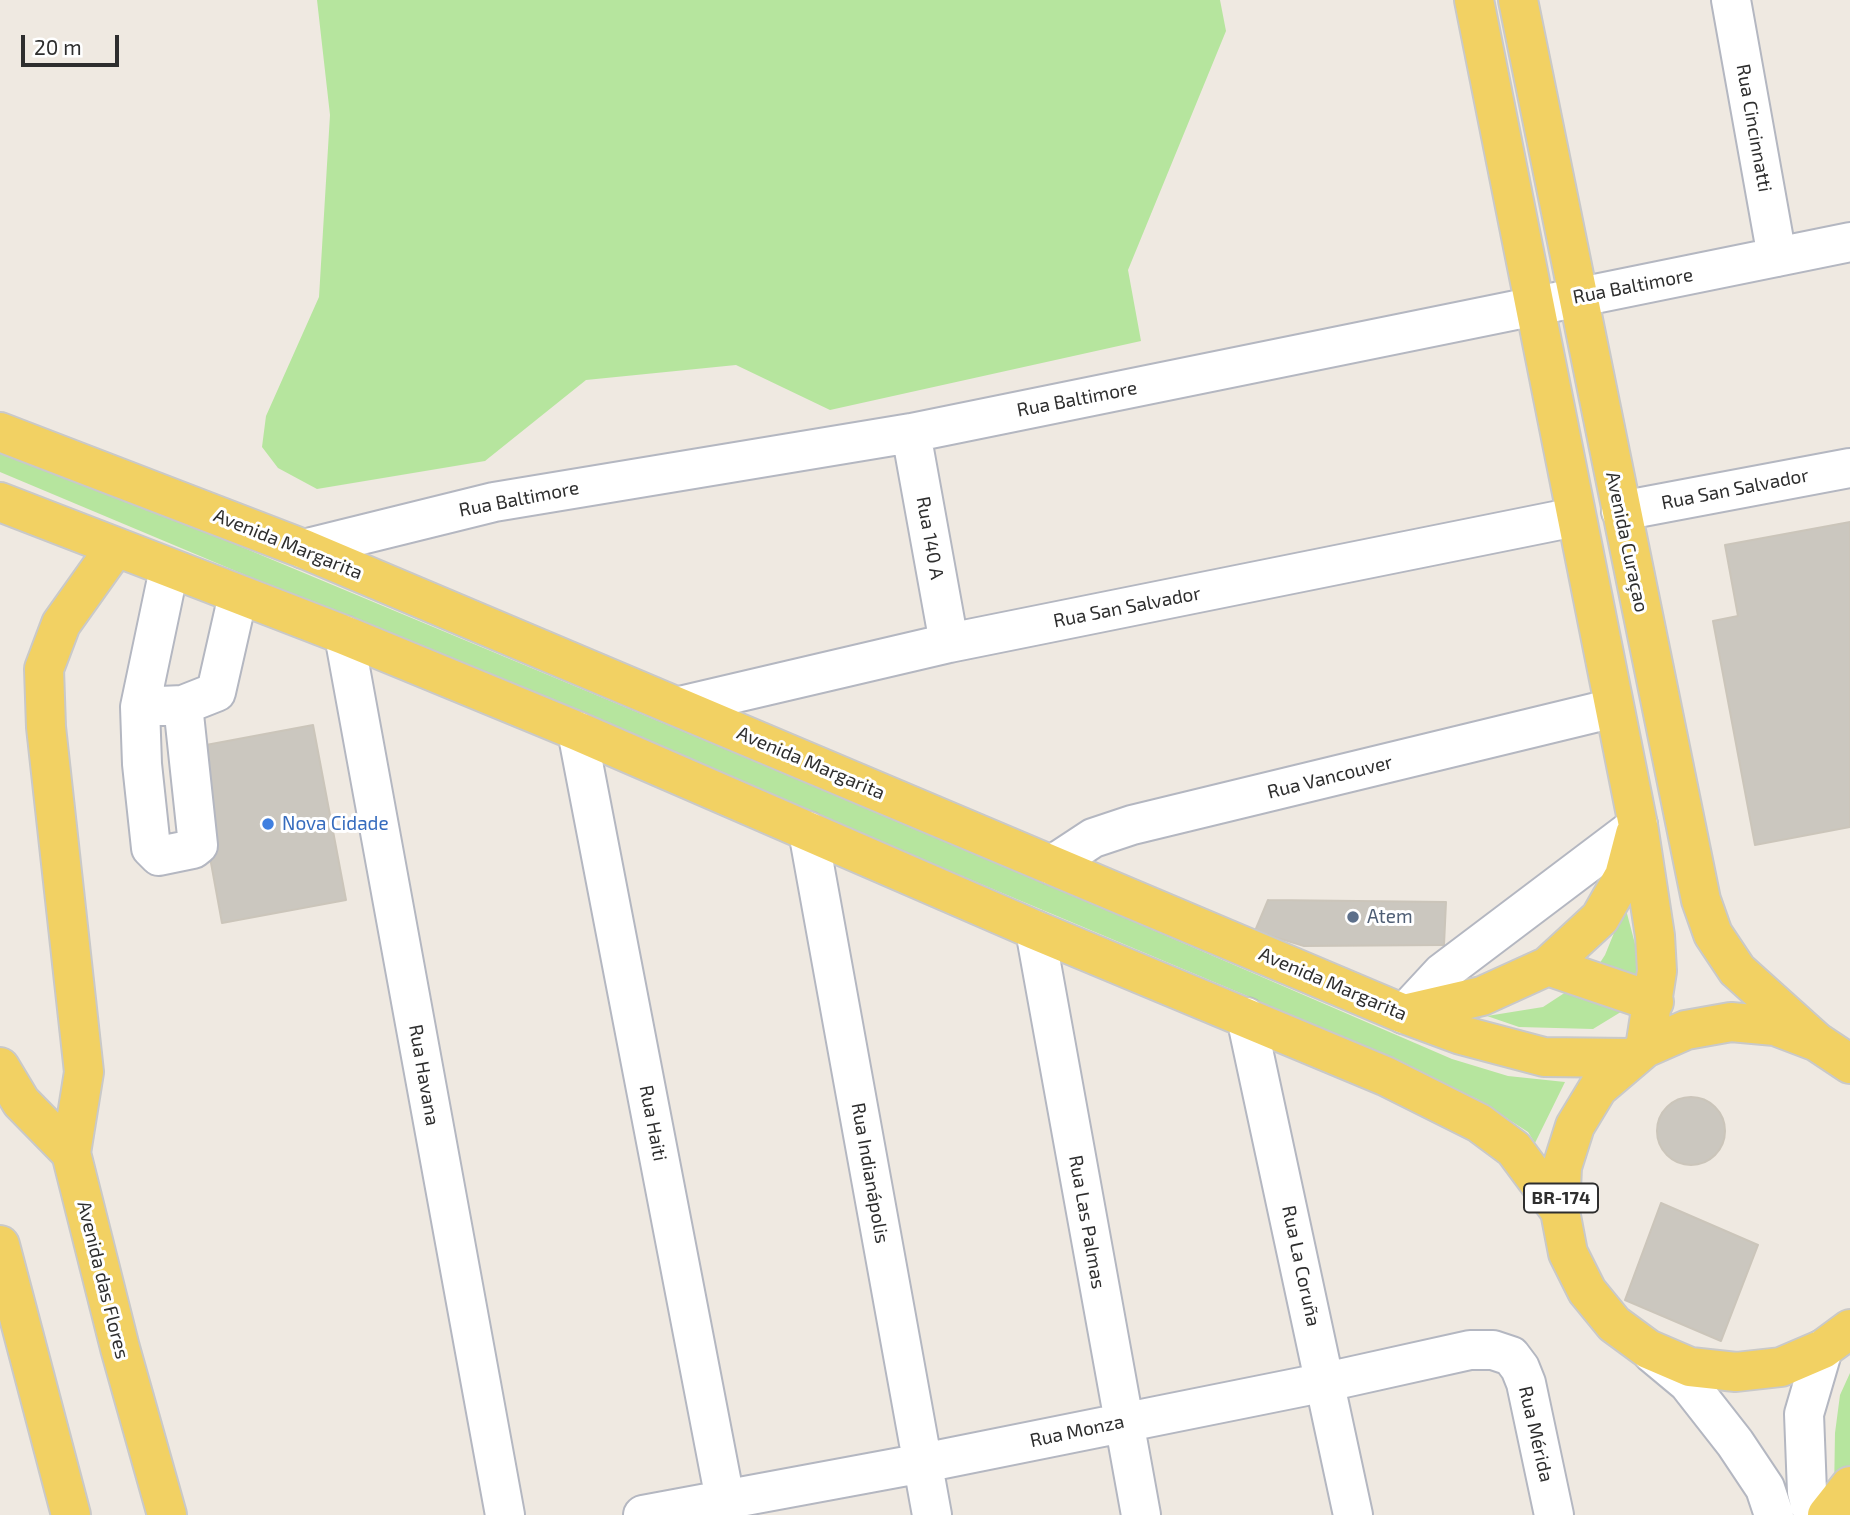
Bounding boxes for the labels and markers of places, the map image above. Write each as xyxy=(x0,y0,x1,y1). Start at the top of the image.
place label: Nova Cidade xyxy=(282,813,389,835)
marker: Nova Cidade xyxy=(260,816,276,832)
place label: Atem xyxy=(1367,906,1413,928)
marker: Atem xyxy=(1345,909,1361,925)

